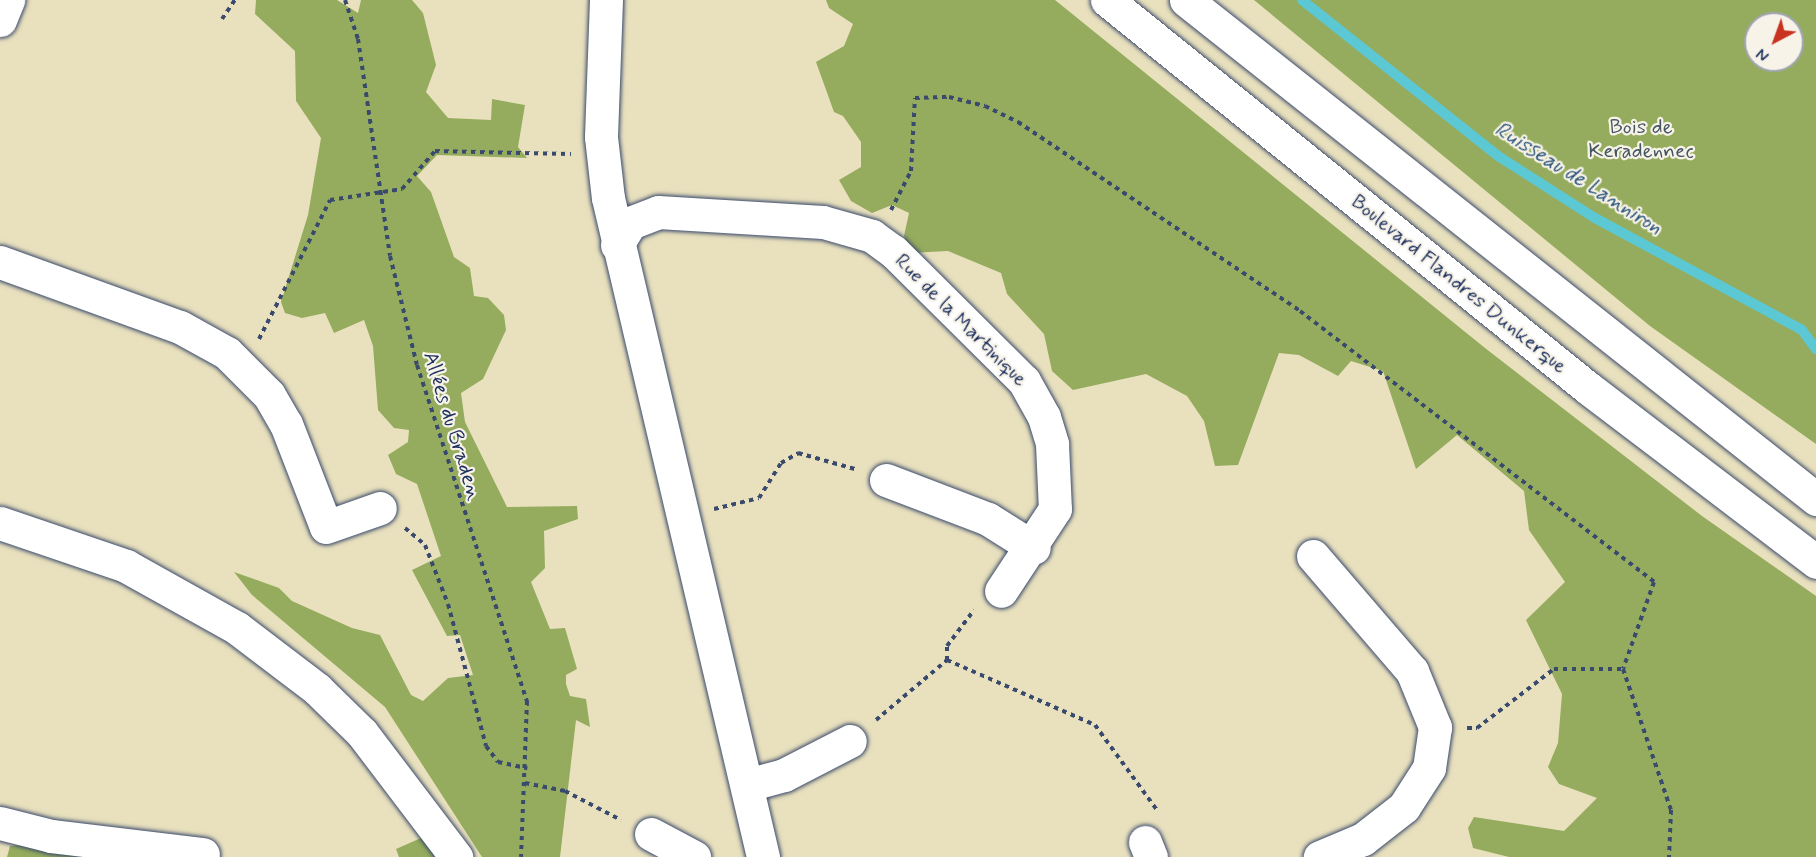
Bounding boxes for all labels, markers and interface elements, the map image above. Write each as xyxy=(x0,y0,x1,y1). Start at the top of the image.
north arrow xyxy=(1744,12,1804,72)
text: N xyxy=(1752,43,1774,66)
park label: Bois de Keradennec xyxy=(1588,114,1694,164)
water label: Ruisseau de Lanniron xyxy=(1488,116,1668,242)
street label: Boulevard Flandres Dunkerque xyxy=(1345,188,1573,380)
street label: Rue de la Martinique xyxy=(889,248,1033,392)
street label: Allées du Braden xyxy=(418,352,486,500)

